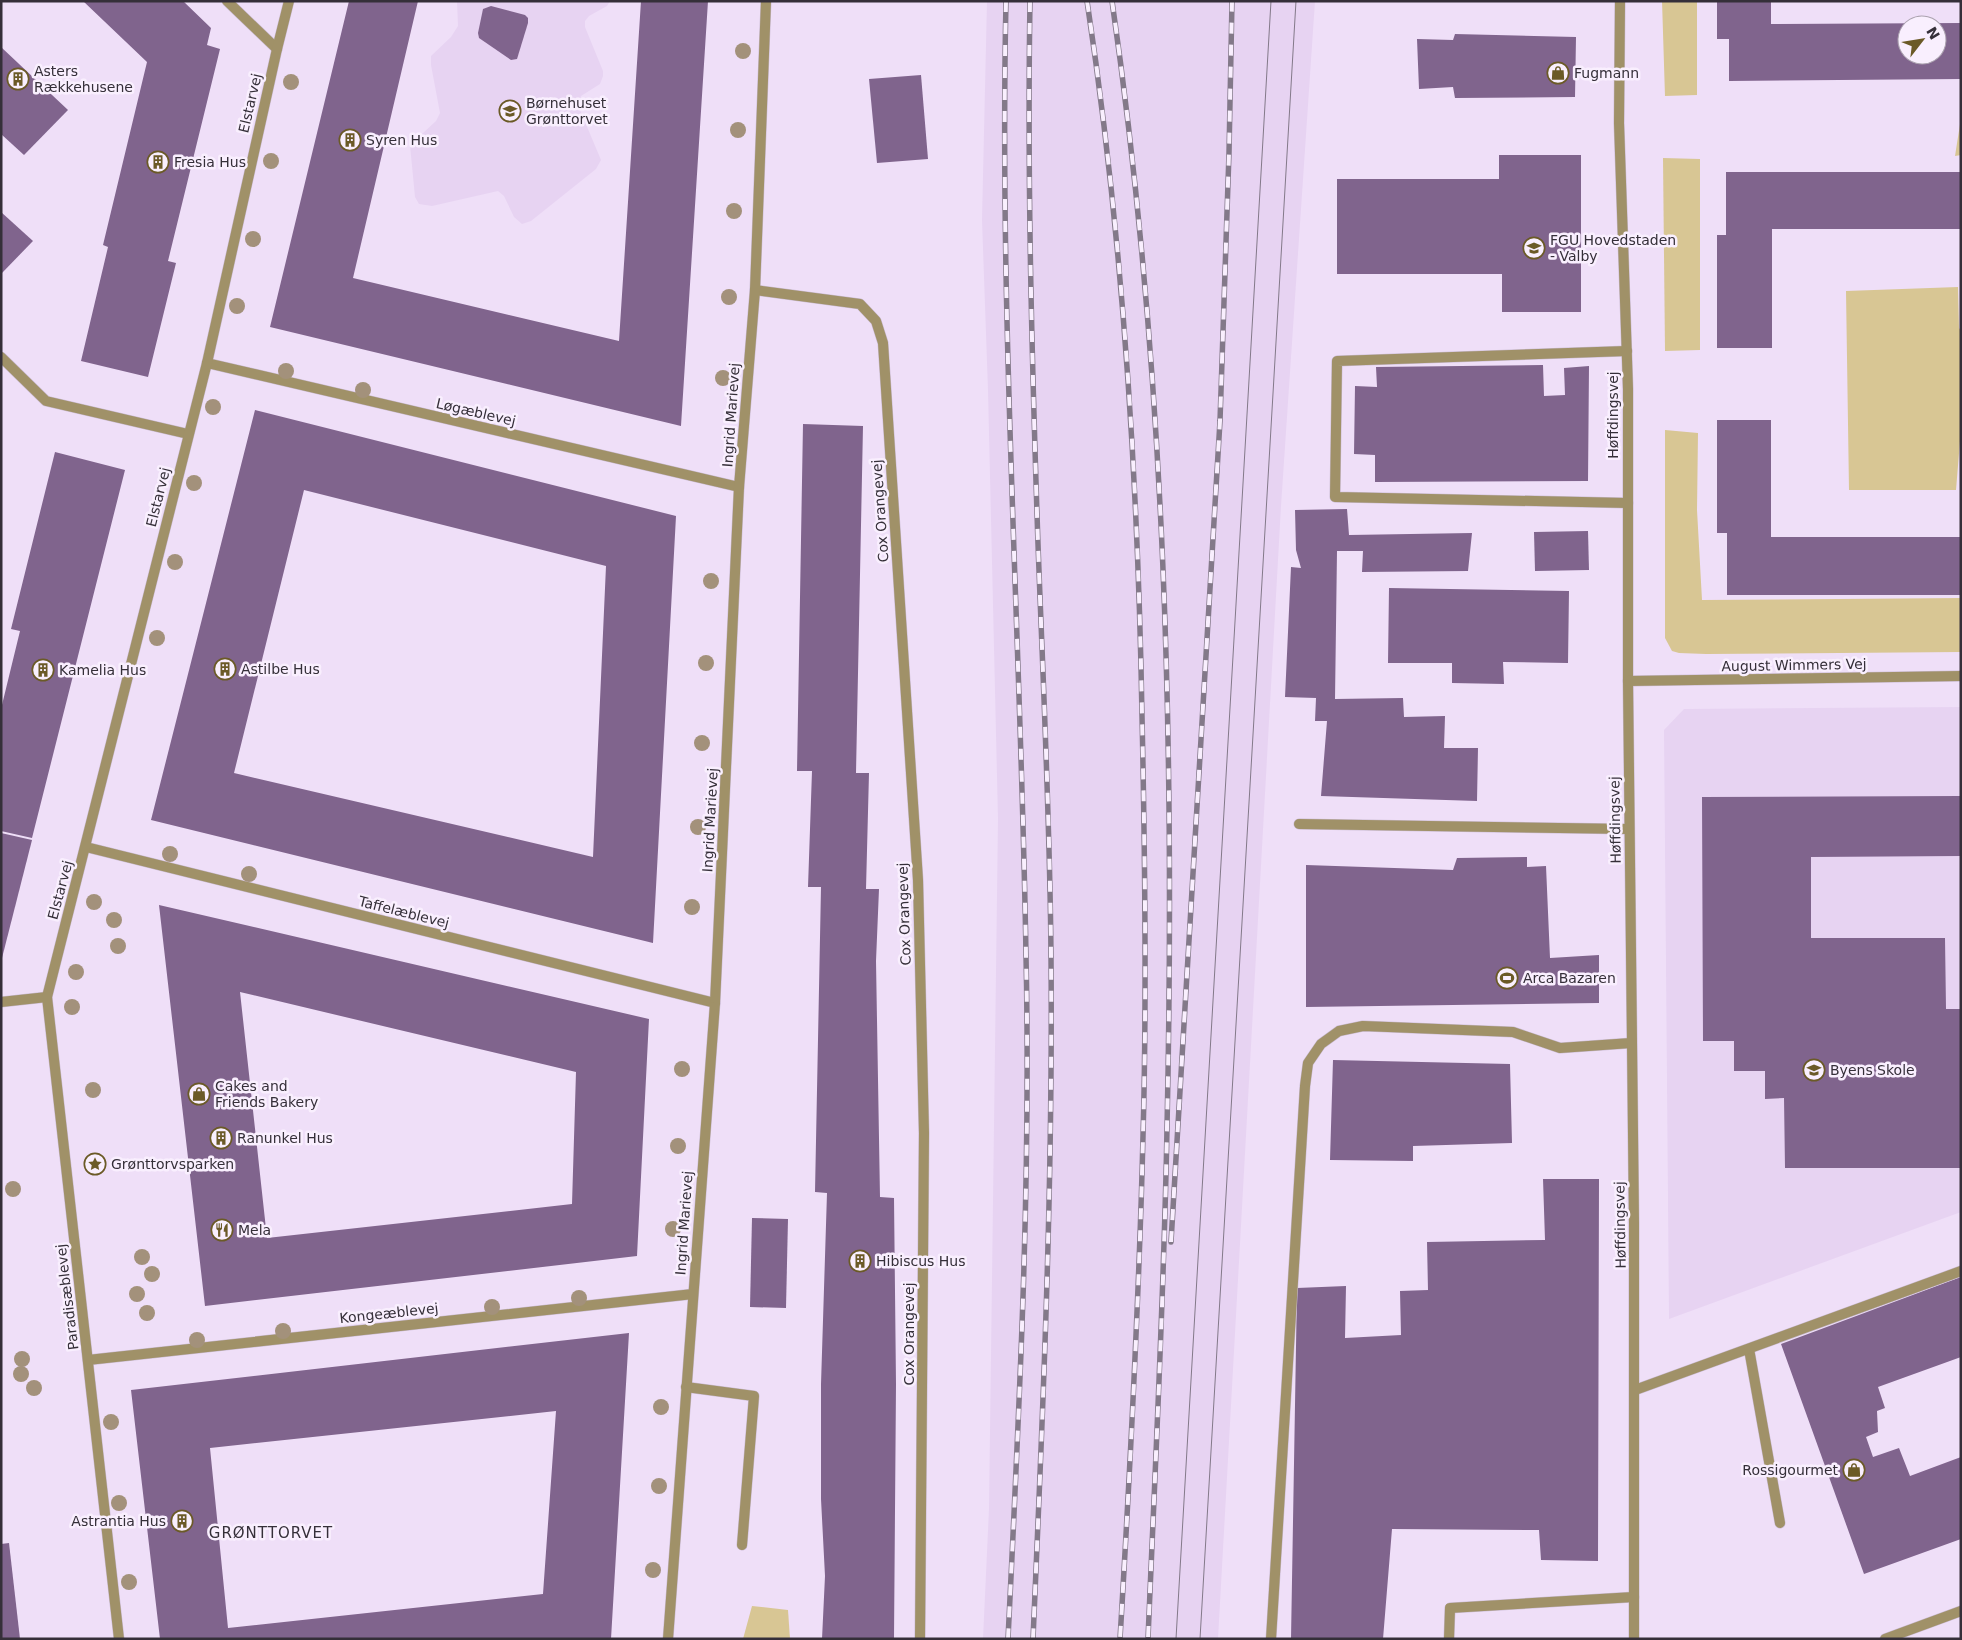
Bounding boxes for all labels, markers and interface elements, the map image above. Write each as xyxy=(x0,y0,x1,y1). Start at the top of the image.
north arrow xyxy=(1897,15,1947,65)
text: N xyxy=(1923,24,1943,42)
shop icon: Fugmann xyxy=(1546,61,1570,85)
place label: Asters Rækkehusene xyxy=(34,63,133,95)
place label: Fugmann xyxy=(1574,65,1639,81)
building icon: Asters Rækkehusene xyxy=(6,67,30,91)
street label: Elstarvej xyxy=(235,72,265,134)
place label: Børnehuset Grønttorvet xyxy=(526,95,608,127)
school or university icon: Børnehuset Grønttorvet xyxy=(498,99,522,123)
building icon: Syren Hus xyxy=(338,128,362,152)
place label: Syren Hus xyxy=(366,132,437,148)
building icon: Fresia Hus xyxy=(146,150,170,174)
place label: Fresia Hus xyxy=(174,154,246,170)
place label: FGU Hovedstaden - Valby xyxy=(1550,232,1676,264)
school or university icon: FGU Hovedstaden - Valby xyxy=(1522,236,1546,260)
street label: Ingrid Marievej xyxy=(719,362,743,468)
street label: Høffdingsvej xyxy=(1605,371,1621,459)
street label: Løgæblevej xyxy=(435,395,517,429)
street label: Cox Orangevej xyxy=(868,459,892,563)
street label: Elstarvej xyxy=(143,466,173,528)
street label: August Wimmers Vej xyxy=(1721,656,1867,674)
building icon: Astilbe Hus xyxy=(213,657,237,681)
building icon: Kamelia Hus xyxy=(31,658,55,682)
place label: Astilbe Hus xyxy=(241,661,320,677)
place label: Kamelia Hus xyxy=(59,662,146,678)
street label: Ingrid Marievej xyxy=(699,767,721,873)
street label: Høffdingsvej xyxy=(1606,776,1624,864)
street label: Elstarvej xyxy=(44,859,76,921)
street label: Cox Orangevej xyxy=(894,862,914,966)
street label: Taffelæblevej xyxy=(356,893,451,931)
sports icon: Arca Bazaren xyxy=(1495,966,1519,990)
place label: Arca Bazaren xyxy=(1523,970,1616,986)
school or university icon: Byens Skole xyxy=(1802,1058,1826,1082)
place label: Byens Skole xyxy=(1830,1062,1915,1078)
place label: Cakes and Friends Bakery xyxy=(215,1078,318,1110)
shop icon: Cakes and Friends Bakery xyxy=(187,1082,211,1106)
building icon: Ranunkel Hus xyxy=(209,1126,233,1150)
place label: Ranunkel Hus xyxy=(237,1130,333,1146)
place icon: Grønttorvsparken xyxy=(83,1152,107,1176)
place label: Grønttorvsparken xyxy=(111,1156,234,1172)
street label: Ingrid Marievej xyxy=(672,1170,696,1276)
street label: Høffdingsvej xyxy=(1611,1181,1629,1269)
restaurant icon: Mela xyxy=(210,1218,234,1242)
place label: Mela xyxy=(238,1222,271,1238)
street label: Paradisæblevej xyxy=(53,1243,81,1351)
building icon: Hibiscus Hus xyxy=(848,1249,872,1273)
place label: Hibiscus Hus xyxy=(876,1253,966,1269)
street label: Cox Orangevej xyxy=(901,1282,917,1386)
street label: Kongeæblevej xyxy=(339,1300,439,1326)
shop icon: Rossigourmet xyxy=(1842,1458,1866,1482)
place label: Rossigourmet xyxy=(1742,1462,1839,1478)
building icon: Astrantia Hus xyxy=(170,1509,194,1533)
place label: Astrantia Hus xyxy=(71,1513,166,1529)
district label: GRØNTTORVET xyxy=(209,1524,333,1542)

